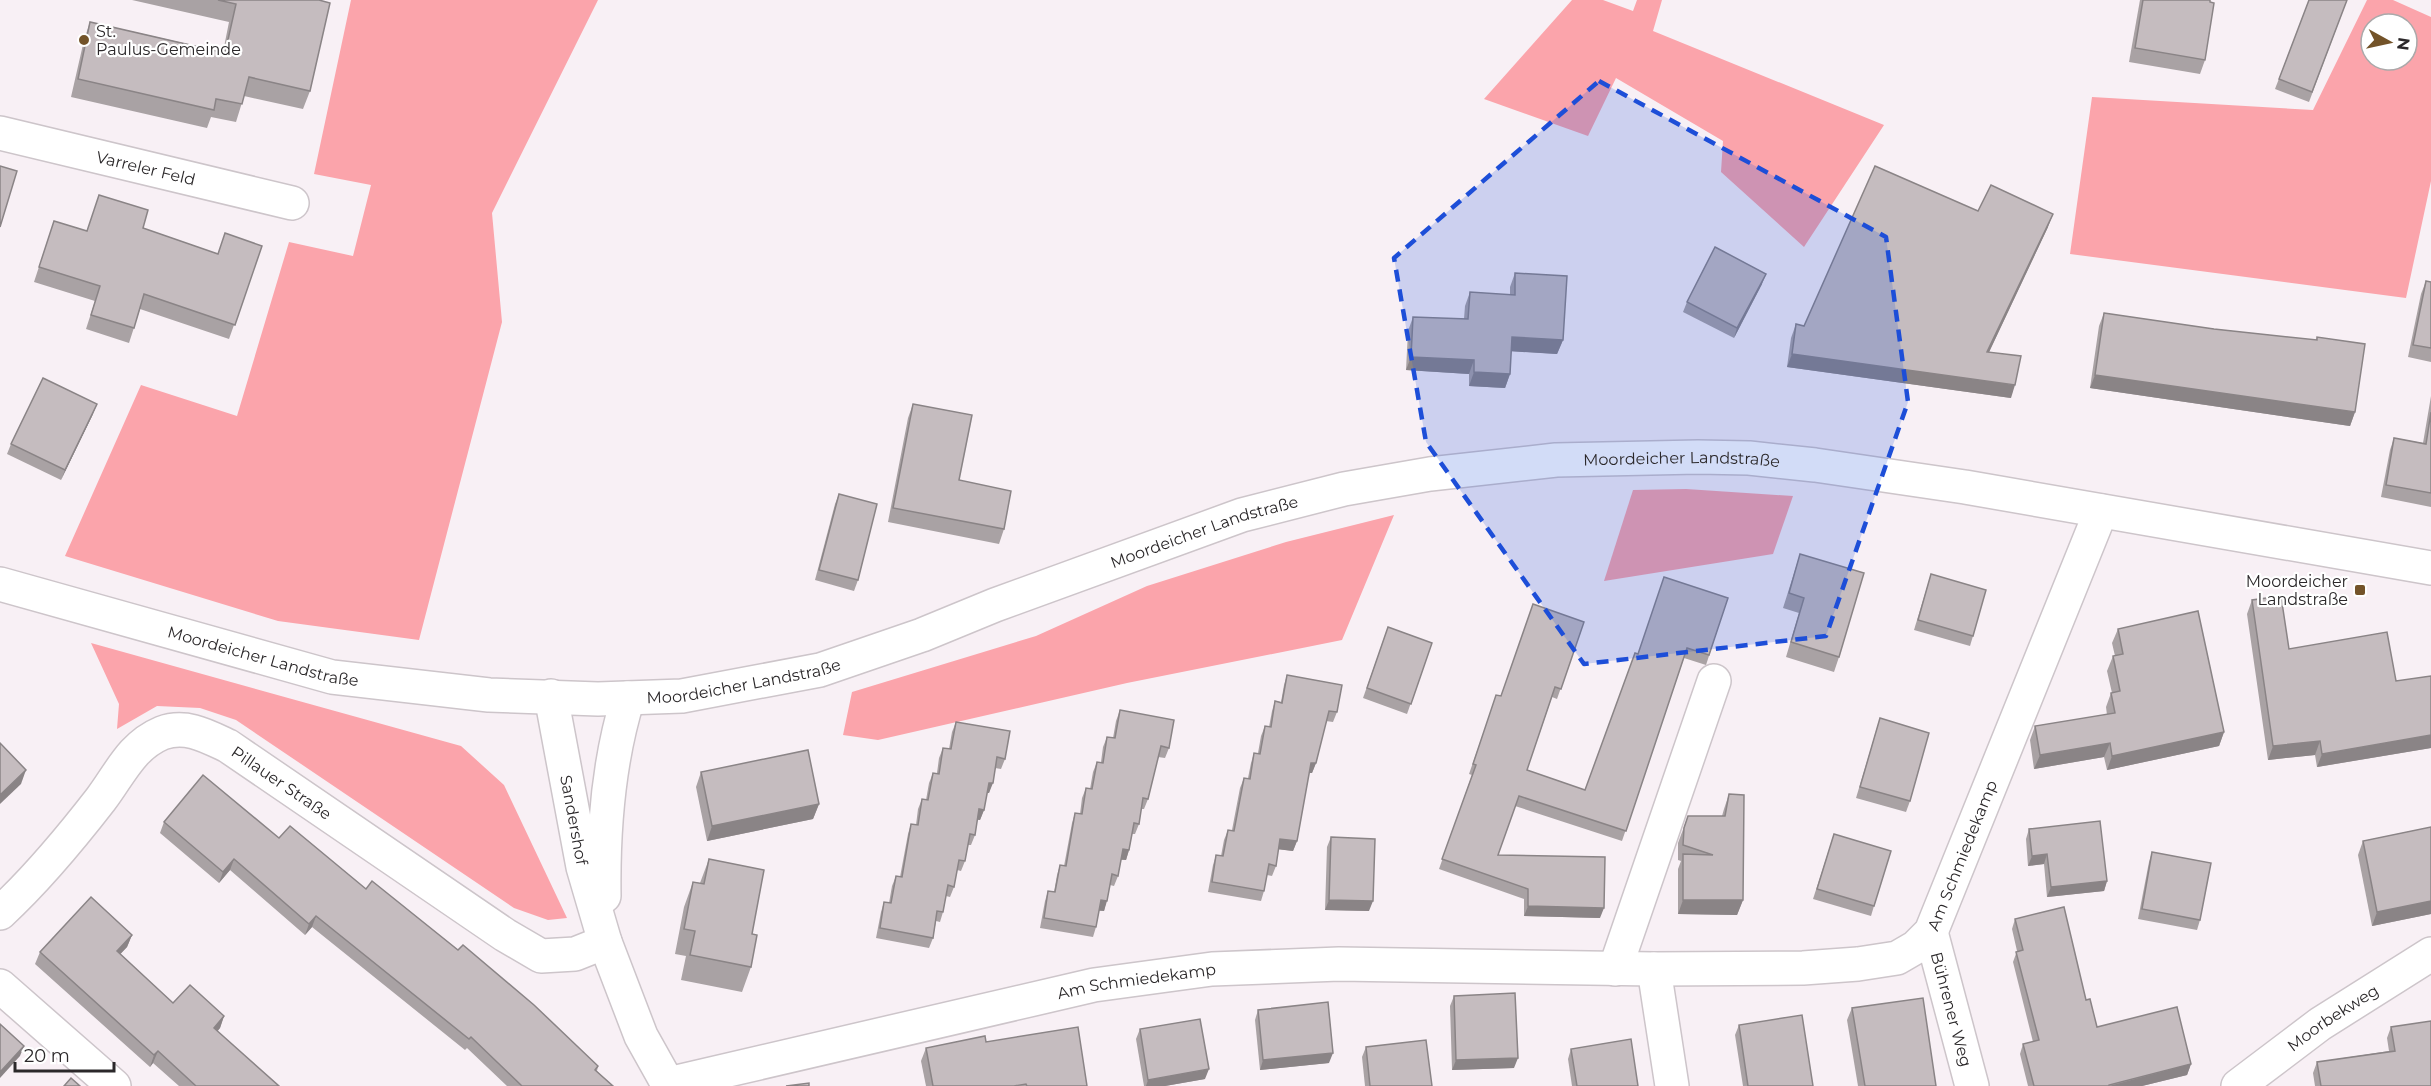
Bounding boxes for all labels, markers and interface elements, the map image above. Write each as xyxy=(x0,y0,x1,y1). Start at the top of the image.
north arrow xyxy=(2359,12,2419,72)
place label: St. Paulus-Gemeinde xyxy=(96,22,241,59)
marker: St. Paulus-Gemeinde xyxy=(77,33,91,47)
text: N xyxy=(2393,36,2414,52)
street label: Varreler Feld xyxy=(94,147,197,189)
street label: Moordeicher Landstraße xyxy=(1583,447,1781,471)
street label: Moordeicher Landstraße xyxy=(1108,492,1300,572)
place label: Moordeicher Landstraße xyxy=(2246,572,2348,609)
marker: Moordeicher Landstraße xyxy=(2353,583,2367,597)
street label: Moordeicher Landstraße xyxy=(165,622,360,689)
street label: Moordeicher Landstraße xyxy=(646,654,843,707)
street label: Pillauer Straße xyxy=(228,742,335,823)
street label: Sandershof xyxy=(556,773,592,867)
street label: Am Schmiedekamp xyxy=(1923,777,2001,933)
street label: Bührener Weg xyxy=(1927,950,1976,1069)
street label: Am Schmiedekamp xyxy=(1055,959,1217,1003)
street label: Moorbekweg xyxy=(2283,980,2382,1055)
scale bar xyxy=(15,1035,114,1073)
text: 20 m xyxy=(24,1045,70,1067)

